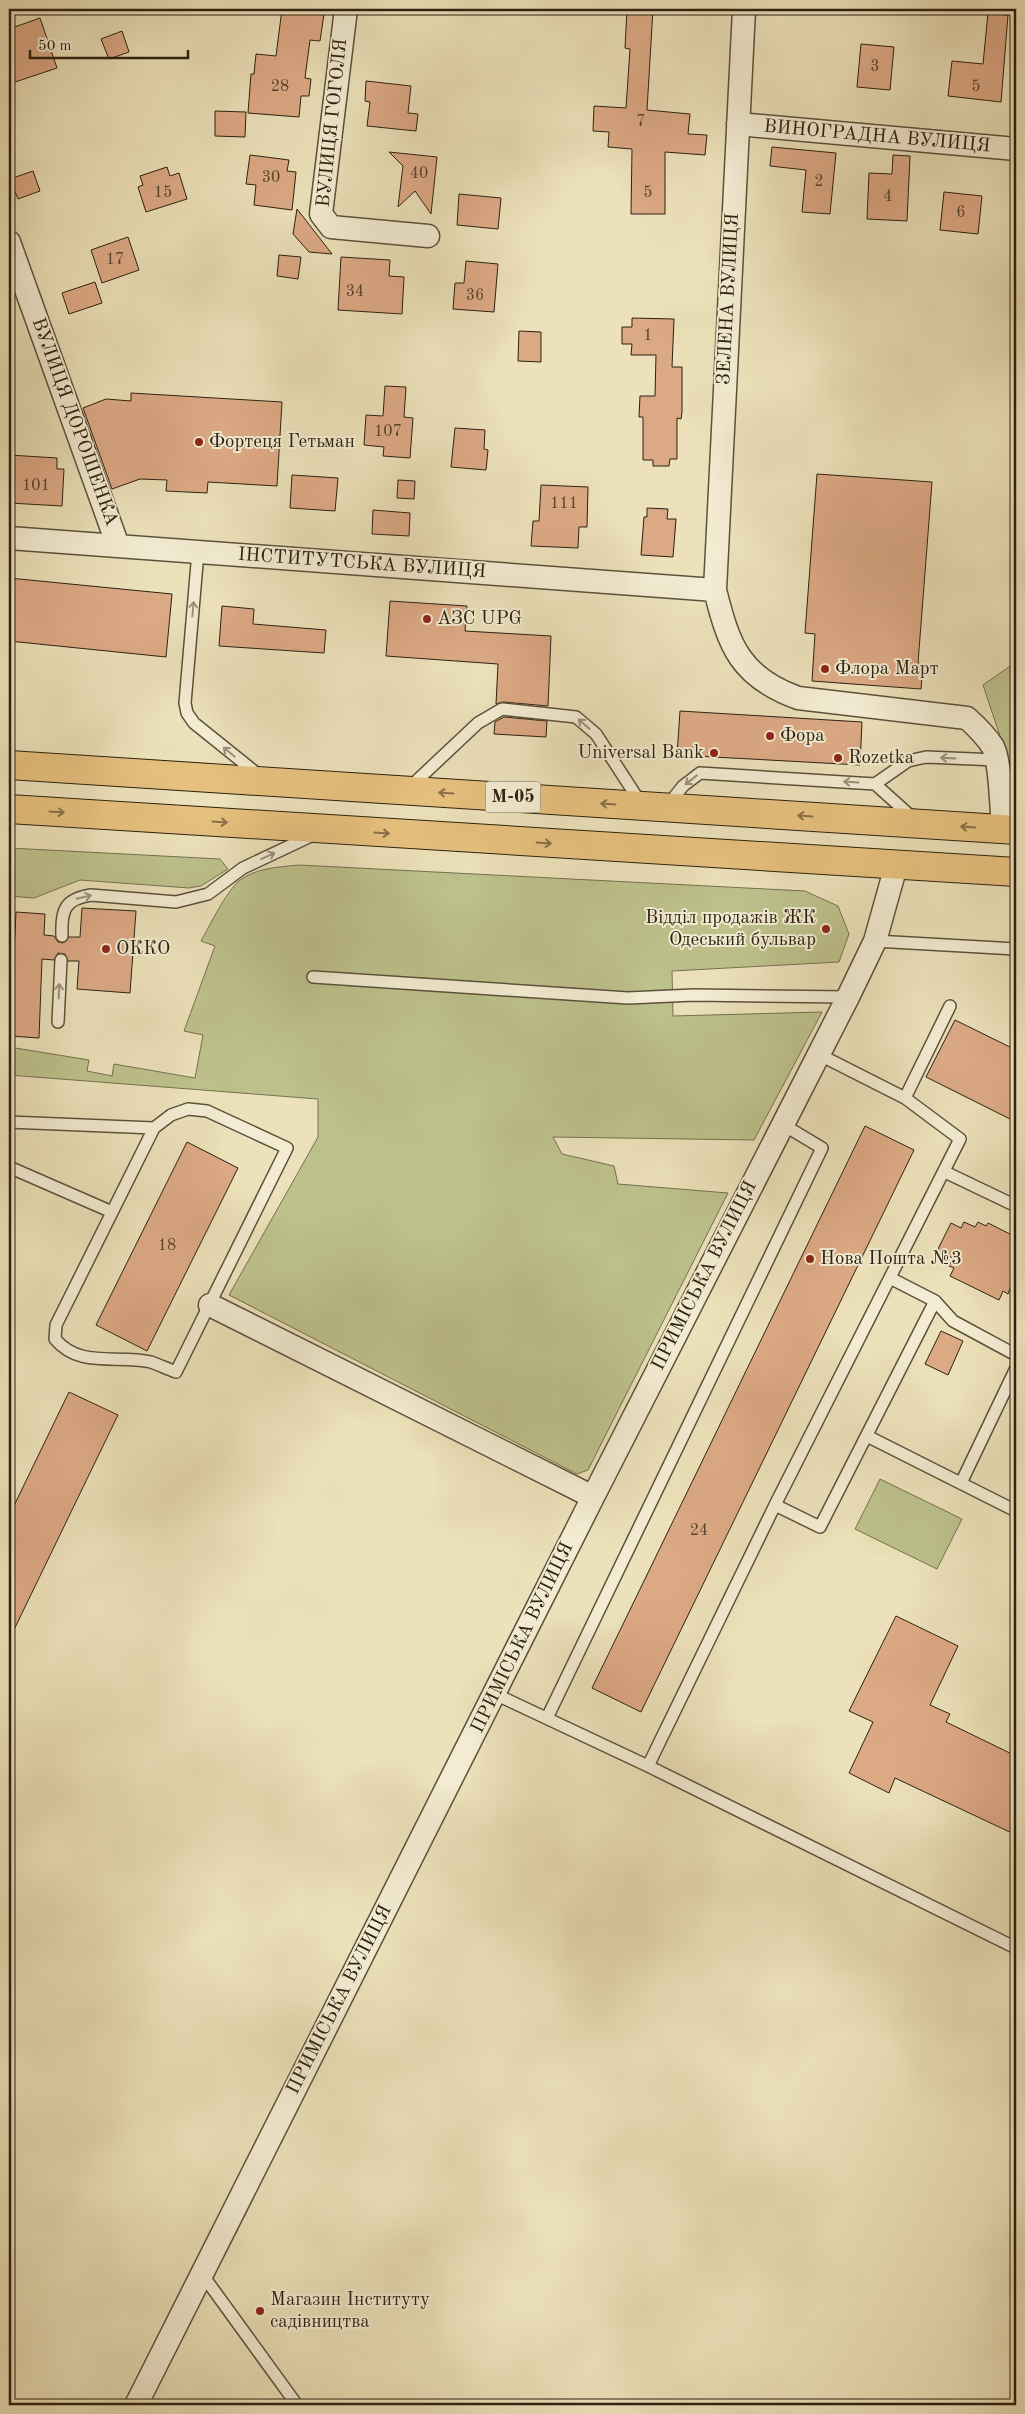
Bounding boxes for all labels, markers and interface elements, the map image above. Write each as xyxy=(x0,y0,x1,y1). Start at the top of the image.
scale bar xyxy=(30,28,188,60)
street label: ВУЛИЦЯ ГОГОЛЯ xyxy=(315,38,351,208)
text: 50 m xyxy=(38,39,72,54)
house number: 3 xyxy=(870,59,880,75)
house number: 28 xyxy=(271,79,289,95)
house number: 5 xyxy=(971,79,981,95)
house number: 7 xyxy=(636,114,646,130)
street label: ВИНОГРАДНА ВУЛИЦЯ xyxy=(763,118,991,156)
house number: 40 xyxy=(410,166,428,182)
house number: 30 xyxy=(262,170,280,186)
house number: 2 xyxy=(814,174,824,190)
house number: 15 xyxy=(154,185,172,201)
house number: 5 xyxy=(643,185,653,201)
house number: 4 xyxy=(883,189,893,205)
house number: 6 xyxy=(956,205,966,221)
street label: ЗЕЛЕНА ВУЛИЦЯ xyxy=(715,213,743,385)
house number: 17 xyxy=(106,252,124,268)
house number: 34 xyxy=(346,284,364,300)
house number: 36 xyxy=(466,288,484,304)
street label: ВУЛИЦЯ ДОРОШЕНКА xyxy=(27,315,121,529)
house number: 1 xyxy=(643,328,653,344)
house number: 107 xyxy=(374,424,402,440)
place label: Фортеця Гетьман xyxy=(209,433,355,452)
marker: Фортеця Гетьман xyxy=(193,436,205,448)
house number: 101 xyxy=(22,478,50,494)
house number: 111 xyxy=(550,496,578,512)
street label: ІНСТИТУТСЬКА ВУЛИЦЯ xyxy=(237,546,487,582)
one-way arrow xyxy=(188,601,198,617)
place label: АЗС UPG xyxy=(437,610,523,629)
marker: АЗС UPG xyxy=(421,613,433,625)
place label: Флора Март xyxy=(835,660,939,679)
marker: Флора Март xyxy=(819,663,831,675)
one-way arrow xyxy=(578,719,591,730)
place label: Фора xyxy=(780,727,825,746)
marker: Фора xyxy=(764,730,776,742)
place label: Universal Bank xyxy=(577,744,704,763)
one-way arrow xyxy=(223,746,236,757)
marker: Universal Bank xyxy=(708,747,720,759)
place label: Rozetka xyxy=(848,749,915,768)
marker: Rozetka xyxy=(832,752,844,764)
one-way arrow xyxy=(940,753,956,762)
one-way arrow xyxy=(685,774,698,785)
one-way arrow xyxy=(843,778,859,787)
road number: М-05 xyxy=(486,782,540,812)
one-way arrow xyxy=(438,788,454,797)
one-way arrow xyxy=(601,799,617,808)
one-way arrow xyxy=(49,808,65,817)
one-way arrow xyxy=(798,812,814,821)
one-way arrow xyxy=(211,818,227,827)
one-way arrow xyxy=(960,822,976,831)
one-way arrow xyxy=(373,828,389,837)
one-way arrow xyxy=(536,839,552,848)
one-way arrow xyxy=(260,851,275,860)
one-way arrow xyxy=(75,892,91,901)
place label: Відділ продажів ЖК Одеський бульвар xyxy=(645,909,816,950)
marker: Відділ продажів ЖК Одеський бульвар xyxy=(820,923,832,935)
place label: ОККО xyxy=(116,940,170,959)
marker: ОККО xyxy=(100,943,112,955)
one-way arrow xyxy=(54,983,64,1000)
street label: ПРИМІСЬКА ВУЛИЦЯ xyxy=(649,1178,761,1374)
house number: 18 xyxy=(158,1238,176,1254)
place label: Нова Пошта №3 xyxy=(820,1250,962,1269)
marker: Нова Пошта №3 xyxy=(804,1253,816,1265)
house number: 24 xyxy=(690,1523,708,1539)
street label: ПРИМІСЬКА ВУЛИЦЯ xyxy=(469,1540,577,1736)
street label: ПРИМІСЬКА ВУЛИЦЯ xyxy=(284,1902,396,2098)
place label: Магазин Інституту садівництва xyxy=(270,2291,430,2332)
marker: Магазин Інституту садівництва xyxy=(254,2305,266,2317)

